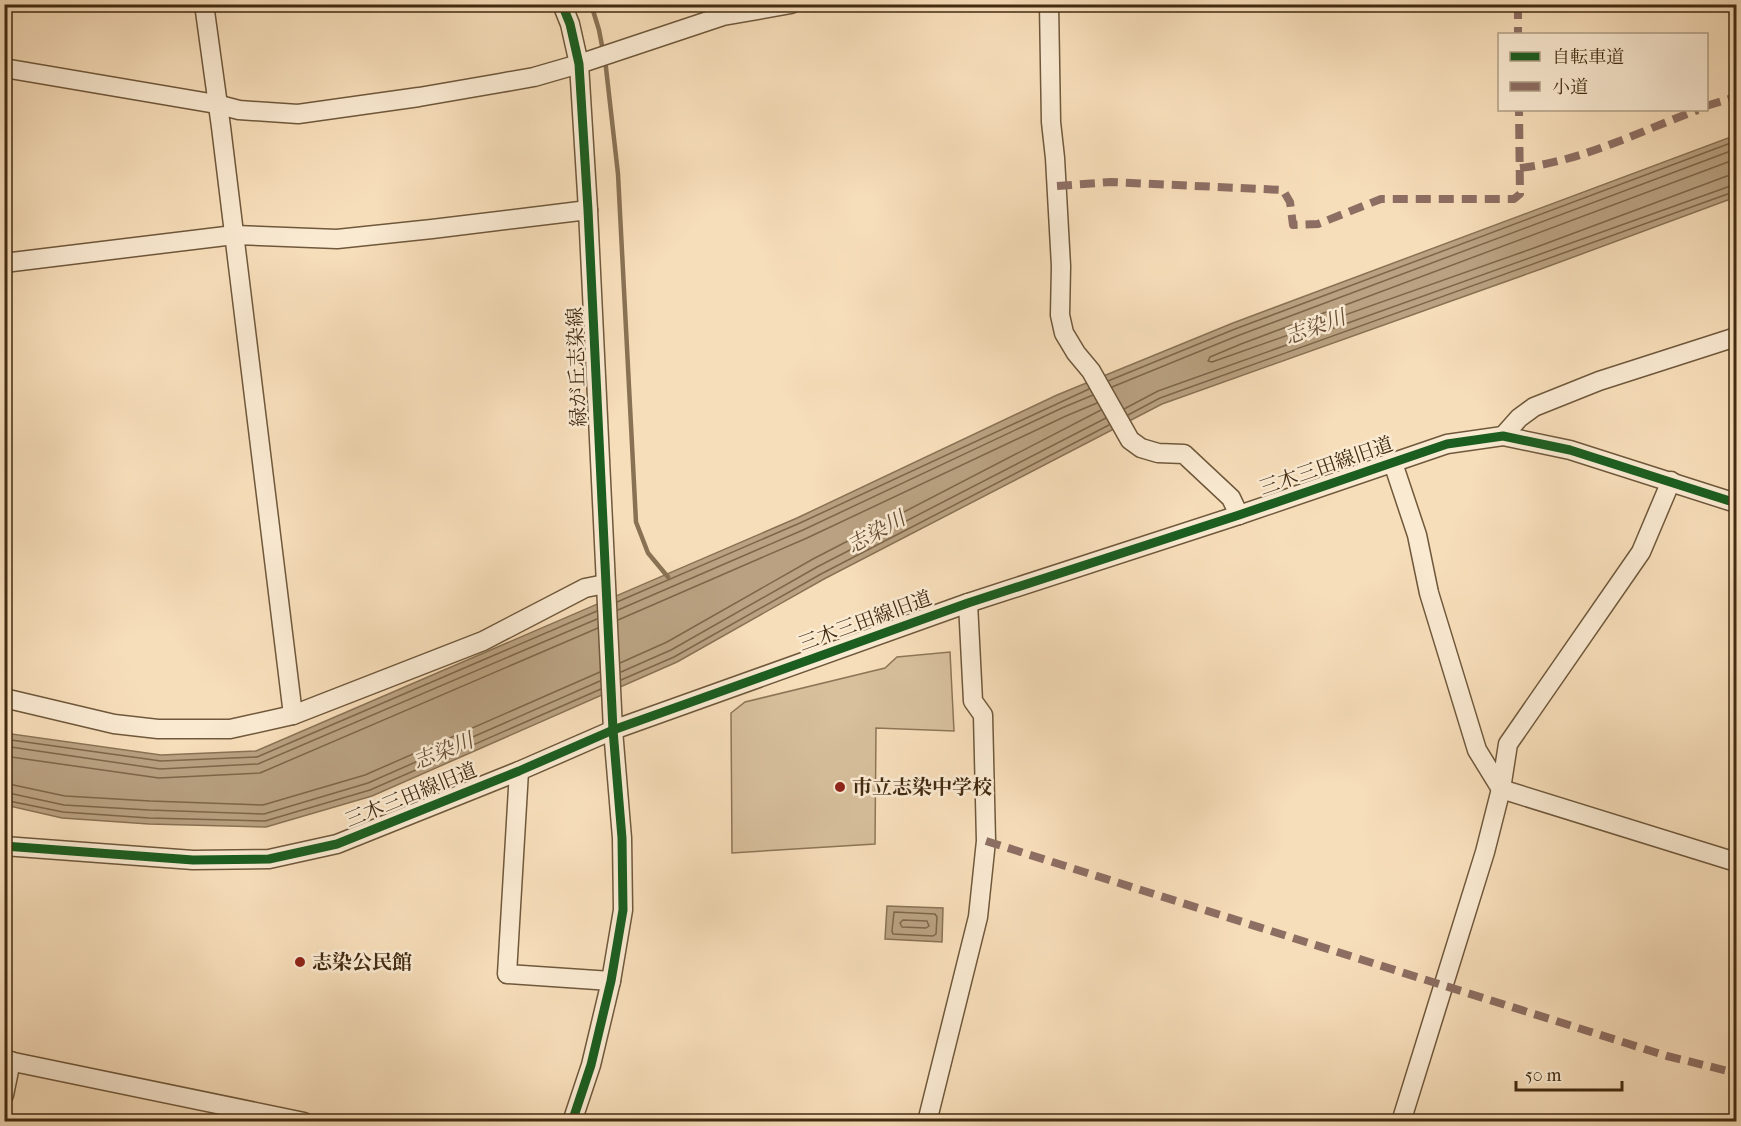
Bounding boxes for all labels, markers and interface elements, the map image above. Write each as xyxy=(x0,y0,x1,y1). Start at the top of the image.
legend xyxy=(1498,33,1708,111)
text: 自転車道 xyxy=(1552,47,1624,68)
text: 小道 xyxy=(1552,77,1588,98)
water label: 志染川 xyxy=(1281,304,1351,349)
street label: 緑が丘志染線 xyxy=(563,307,591,427)
street label: 三木三田線旧道 xyxy=(1256,432,1396,500)
water label: 志染川 xyxy=(843,505,911,558)
street label: 三木三田線旧道 xyxy=(795,586,935,656)
water label: 志染川 xyxy=(409,727,479,774)
street label: 三木三田線旧道 xyxy=(342,758,480,832)
place label: 市立志染中学校 xyxy=(852,776,992,799)
marker: 市立志染中学校 xyxy=(833,780,847,794)
place label: 志染公民館 xyxy=(312,951,412,974)
marker: 志染公民館 xyxy=(293,955,307,969)
scale bar xyxy=(1516,1054,1622,1092)
text: 50 m xyxy=(1525,1065,1562,1086)

